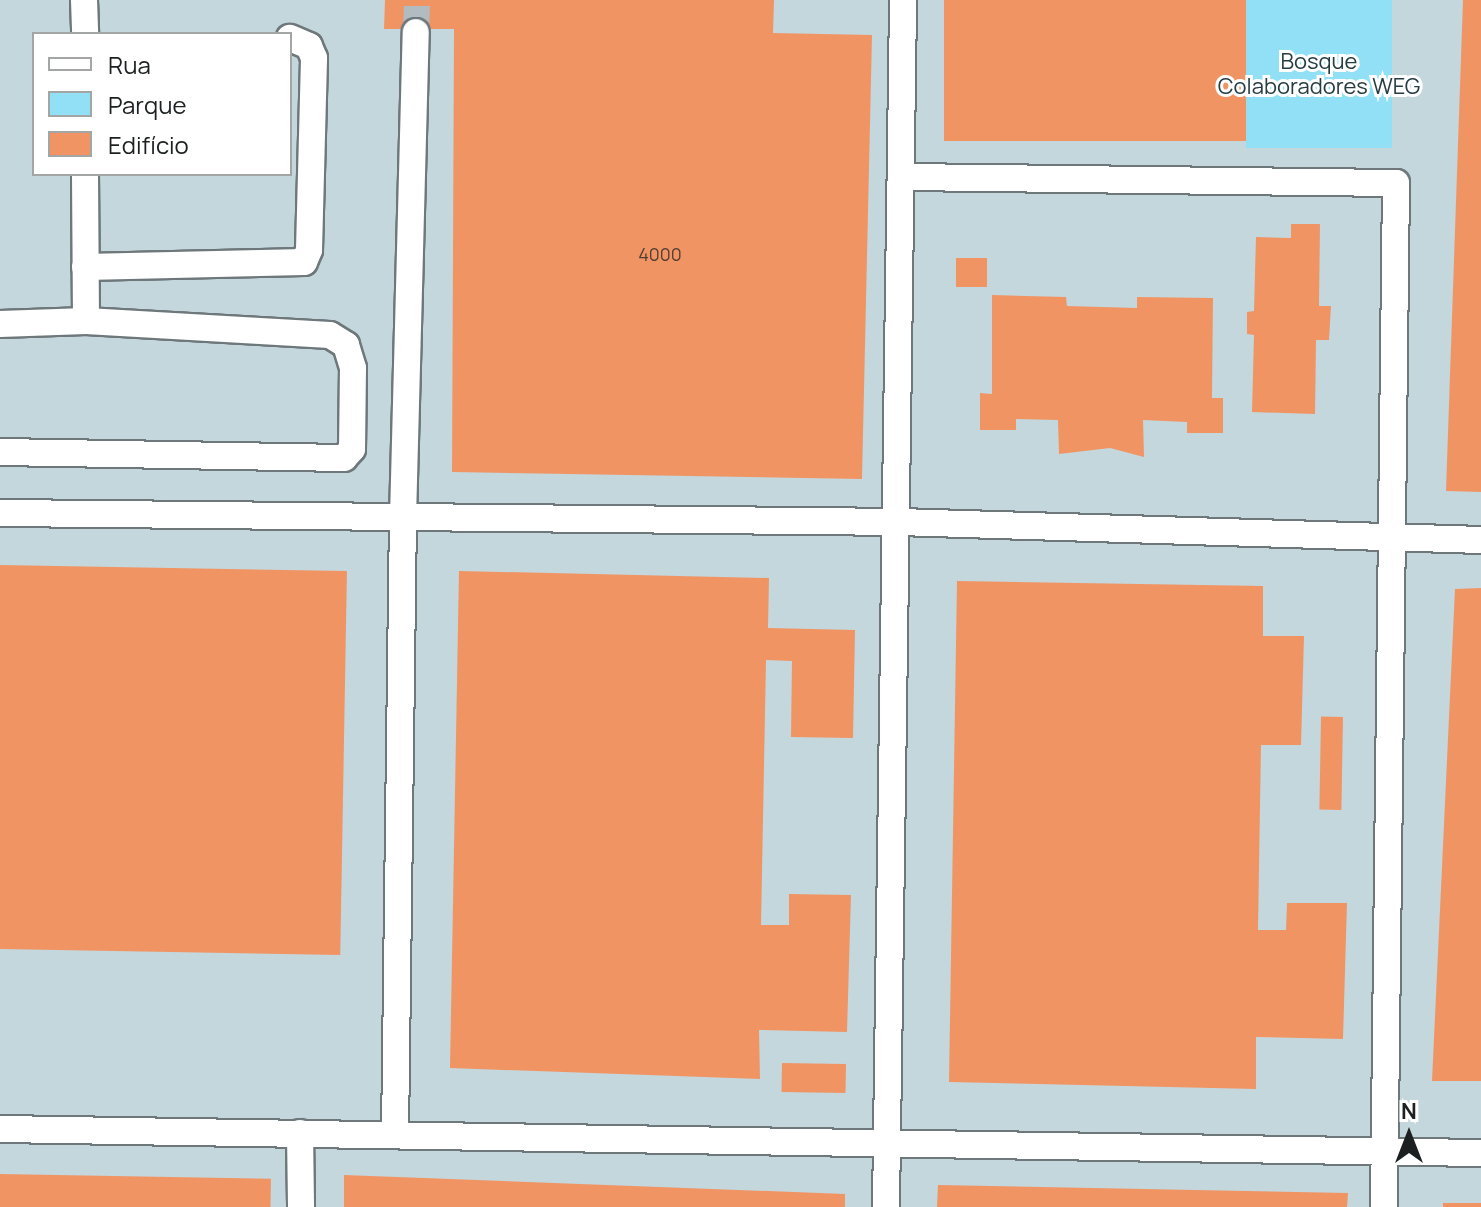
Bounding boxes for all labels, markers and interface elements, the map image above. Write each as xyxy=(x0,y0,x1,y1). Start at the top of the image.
legend xyxy=(32,32,292,176)
text: Rua xyxy=(108,48,151,81)
park label: Bosque Colaboradores WEG xyxy=(1218,48,1420,100)
text: Parque xyxy=(108,88,186,121)
text: Edifício xyxy=(108,128,189,161)
house number: 4000 xyxy=(638,243,682,265)
north arrow xyxy=(1369,1095,1449,1175)
text: N xyxy=(1401,1096,1417,1126)

